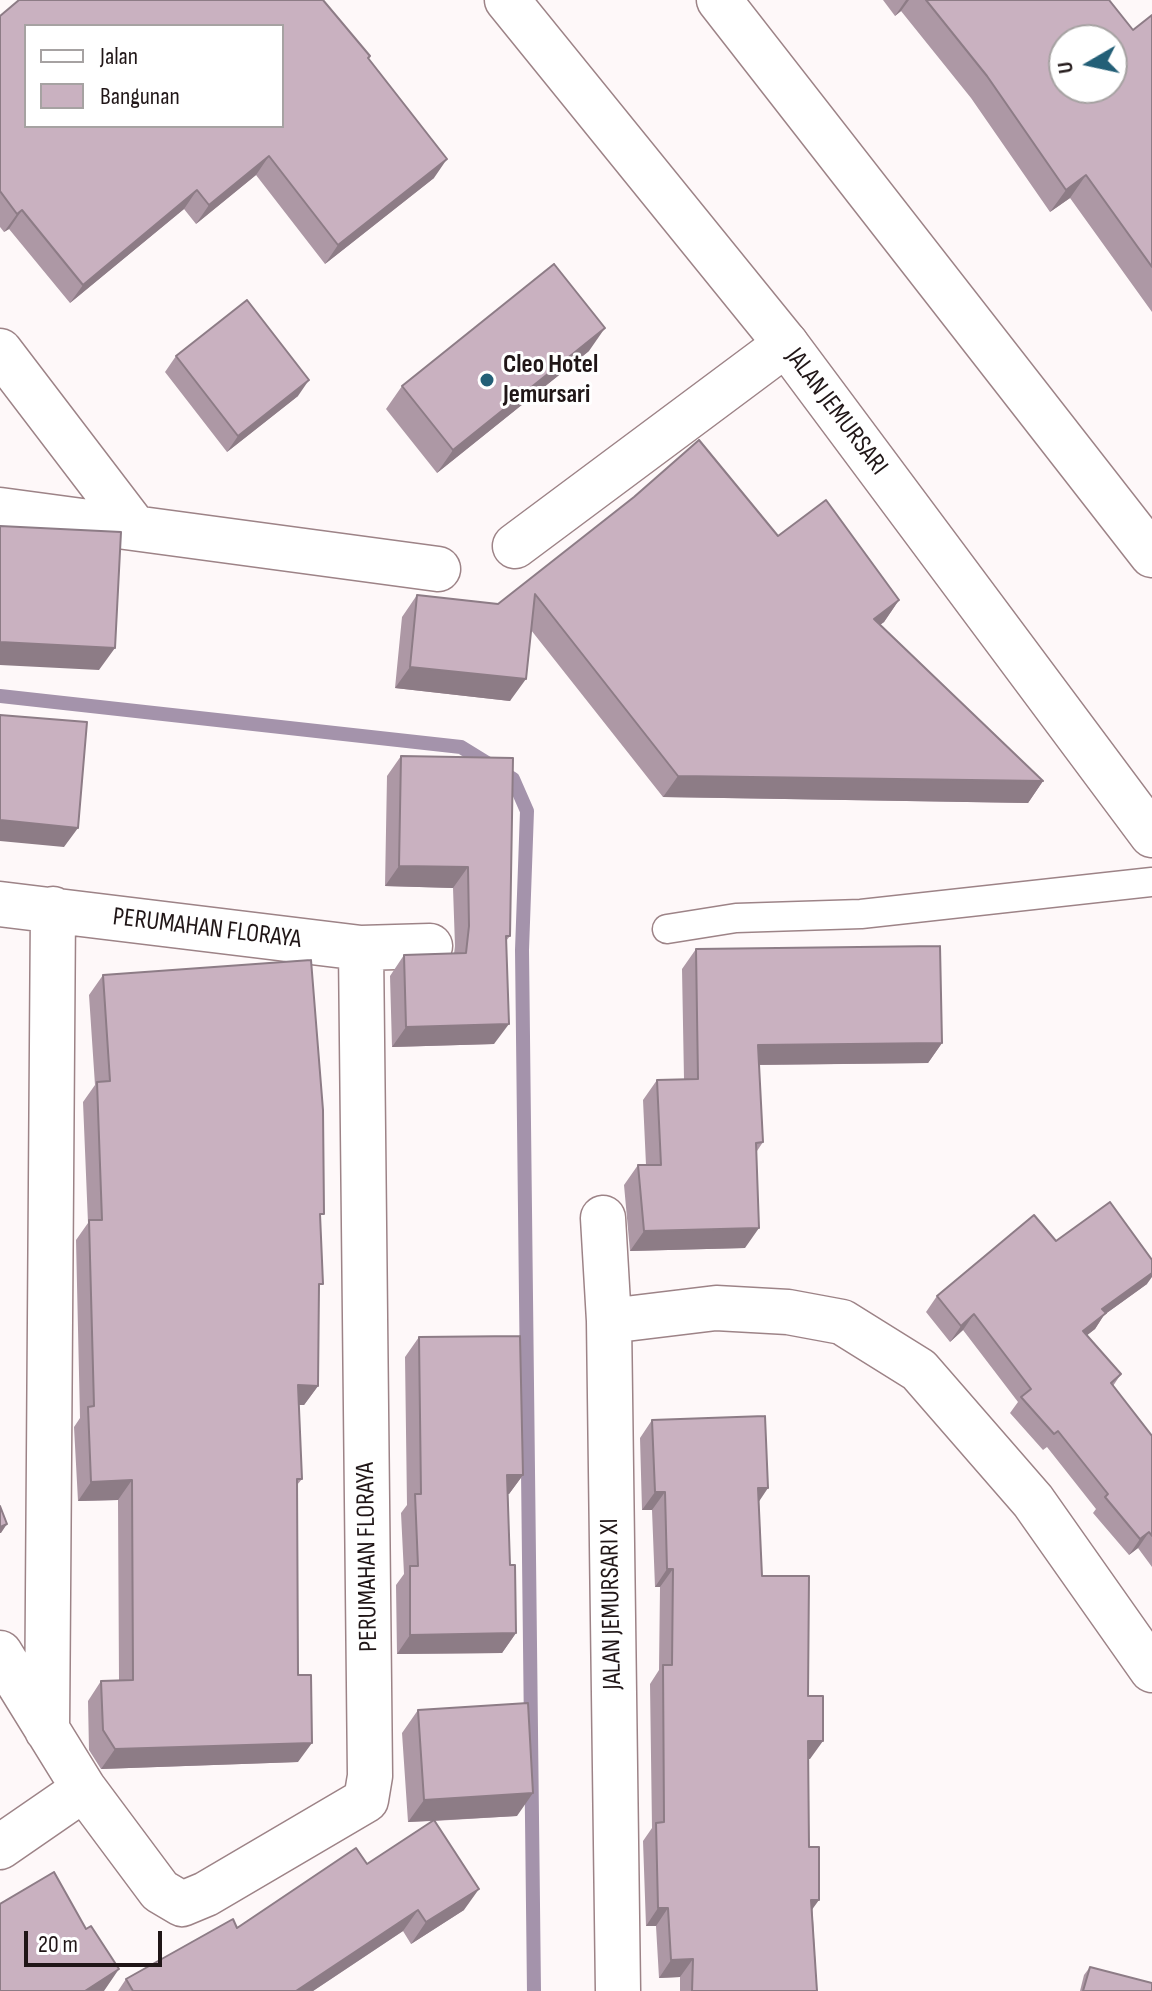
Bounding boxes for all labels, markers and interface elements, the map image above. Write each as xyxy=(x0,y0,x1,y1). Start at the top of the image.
legend xyxy=(24,24,284,128)
north arrow xyxy=(1048,24,1128,104)
text: Jalan xyxy=(100,42,138,71)
text: U xyxy=(1052,60,1080,75)
text: Bangunan xyxy=(100,82,180,111)
street label: JALAN JEMURSARI xyxy=(778,342,894,482)
place label: Cleo Hotel Jemursari xyxy=(503,349,598,410)
marker: Cleo Hotel Jemursari xyxy=(478,371,496,389)
street label: PERUMAHAN FLORAYA xyxy=(111,902,303,956)
street label: PERUMAHAN FLORAYA xyxy=(351,1462,385,1652)
street label: JALAN JEMURSARI XI xyxy=(595,1518,629,1690)
scale bar xyxy=(28,1915,166,1965)
text: 20 m xyxy=(38,1930,78,1959)

